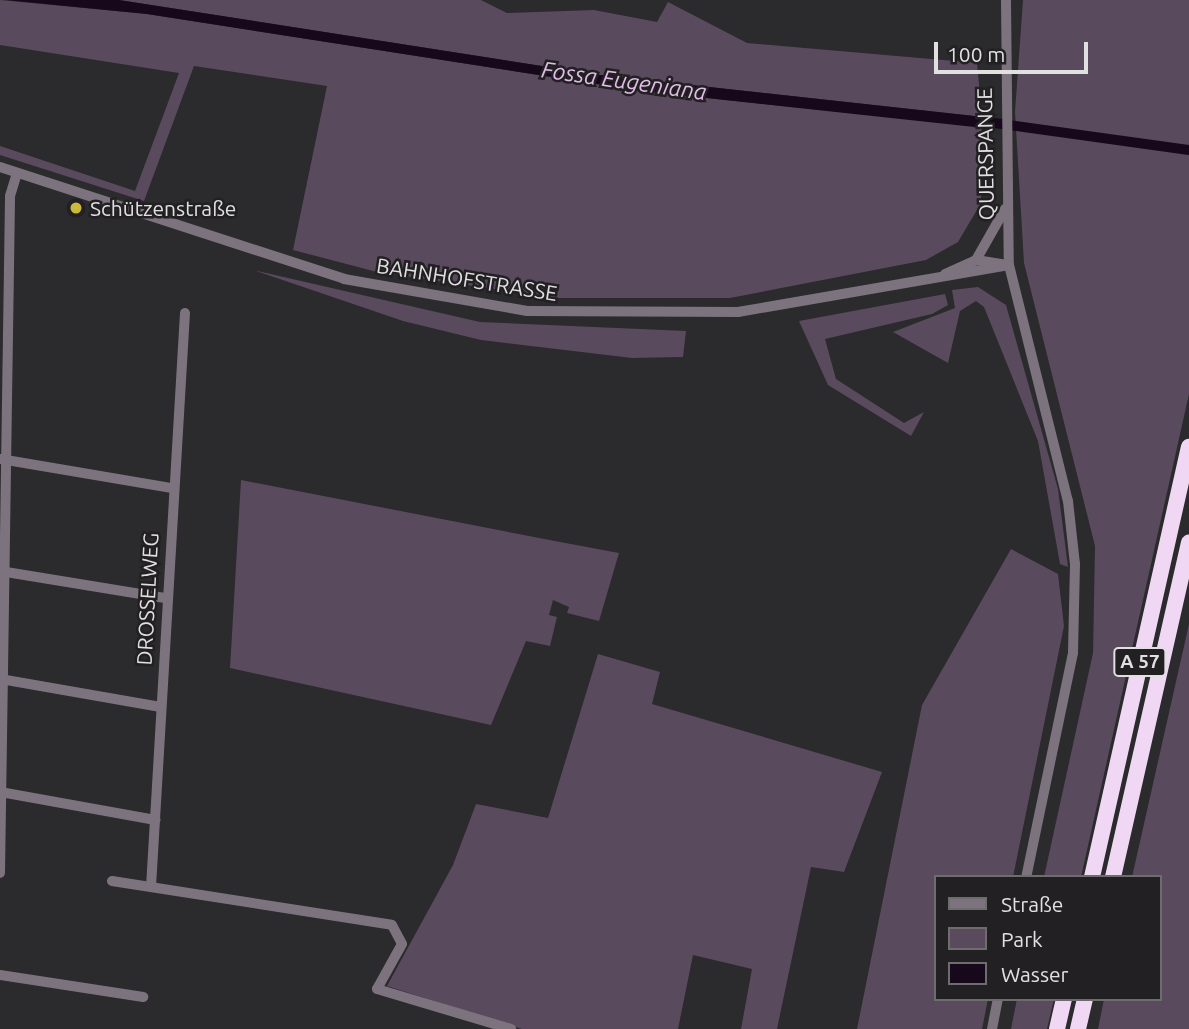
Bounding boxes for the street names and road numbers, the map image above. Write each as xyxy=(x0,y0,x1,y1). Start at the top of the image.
street label: QUERSPANGE xyxy=(971,88,999,220)
street label: BAHNHOFSTRASSE xyxy=(375,252,559,306)
street label: DROSSELWEG xyxy=(131,532,163,666)
road number: A 57 xyxy=(1112,646,1168,678)

